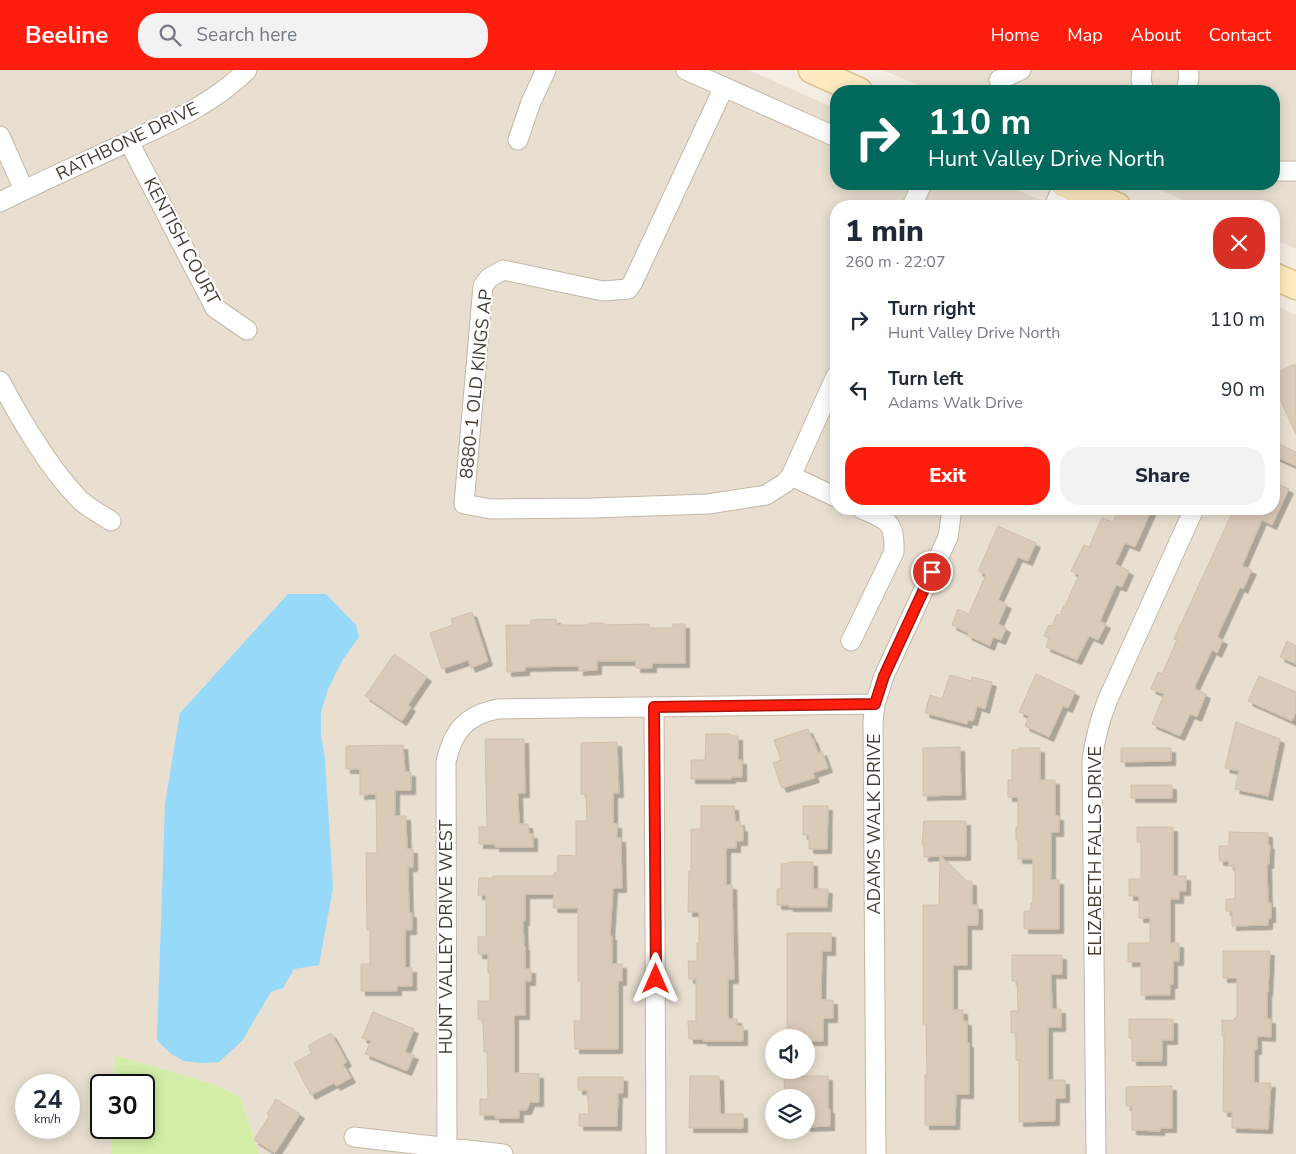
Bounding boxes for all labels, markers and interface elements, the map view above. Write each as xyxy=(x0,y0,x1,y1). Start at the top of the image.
search box xyxy=(138,13,488,58)
text: Beeline xyxy=(25,19,108,51)
icon: search xyxy=(156,21,184,49)
text: Search here xyxy=(196,22,297,48)
text: Home xyxy=(991,23,1039,47)
text: Map xyxy=(1067,23,1103,47)
text: About xyxy=(1131,23,1181,47)
text: Contact xyxy=(1209,23,1271,47)
street label: RATHBONE DRIVE xyxy=(52,96,202,186)
text: 110 m xyxy=(928,99,1031,146)
icon: right xyxy=(845,105,910,170)
text: Hunt Valley Drive North xyxy=(928,144,1165,174)
street label: KENTISH COURT xyxy=(138,173,226,309)
text: 1 min xyxy=(845,211,924,252)
button: close xyxy=(1213,217,1265,269)
text: 260 m · 22:07 xyxy=(845,251,946,273)
street label: 8880-1 OLD KINGS AP xyxy=(454,288,498,480)
text: Turn right xyxy=(888,296,975,322)
icon: right xyxy=(845,306,873,334)
text: 110 m xyxy=(1210,307,1265,333)
text: Hunt Valley Drive North xyxy=(888,322,1060,344)
text: Turn left xyxy=(888,366,963,392)
icon: left xyxy=(845,376,873,404)
text: 90 m xyxy=(1221,377,1265,403)
text: Adams Walk Drive xyxy=(888,392,1023,414)
button: Exit xyxy=(845,447,1050,505)
button: Share xyxy=(1060,447,1265,505)
pin xyxy=(911,551,953,593)
icon: arrive xyxy=(918,558,946,586)
street label: ADAMS WALK DRIVE xyxy=(862,734,886,914)
street label: ELIZABETH FALLS DRIVE xyxy=(1083,746,1107,956)
street label: HUNT VALLEY DRIVE WEST xyxy=(434,819,458,1054)
position arrow xyxy=(629,952,681,1004)
map controls xyxy=(765,1029,815,1139)
button: sound xyxy=(765,1029,815,1079)
speed limit sign: 30 xyxy=(90,1074,155,1139)
text: 24 xyxy=(32,1083,63,1117)
button: layers xyxy=(765,1089,815,1139)
text: km/h xyxy=(34,1111,61,1127)

